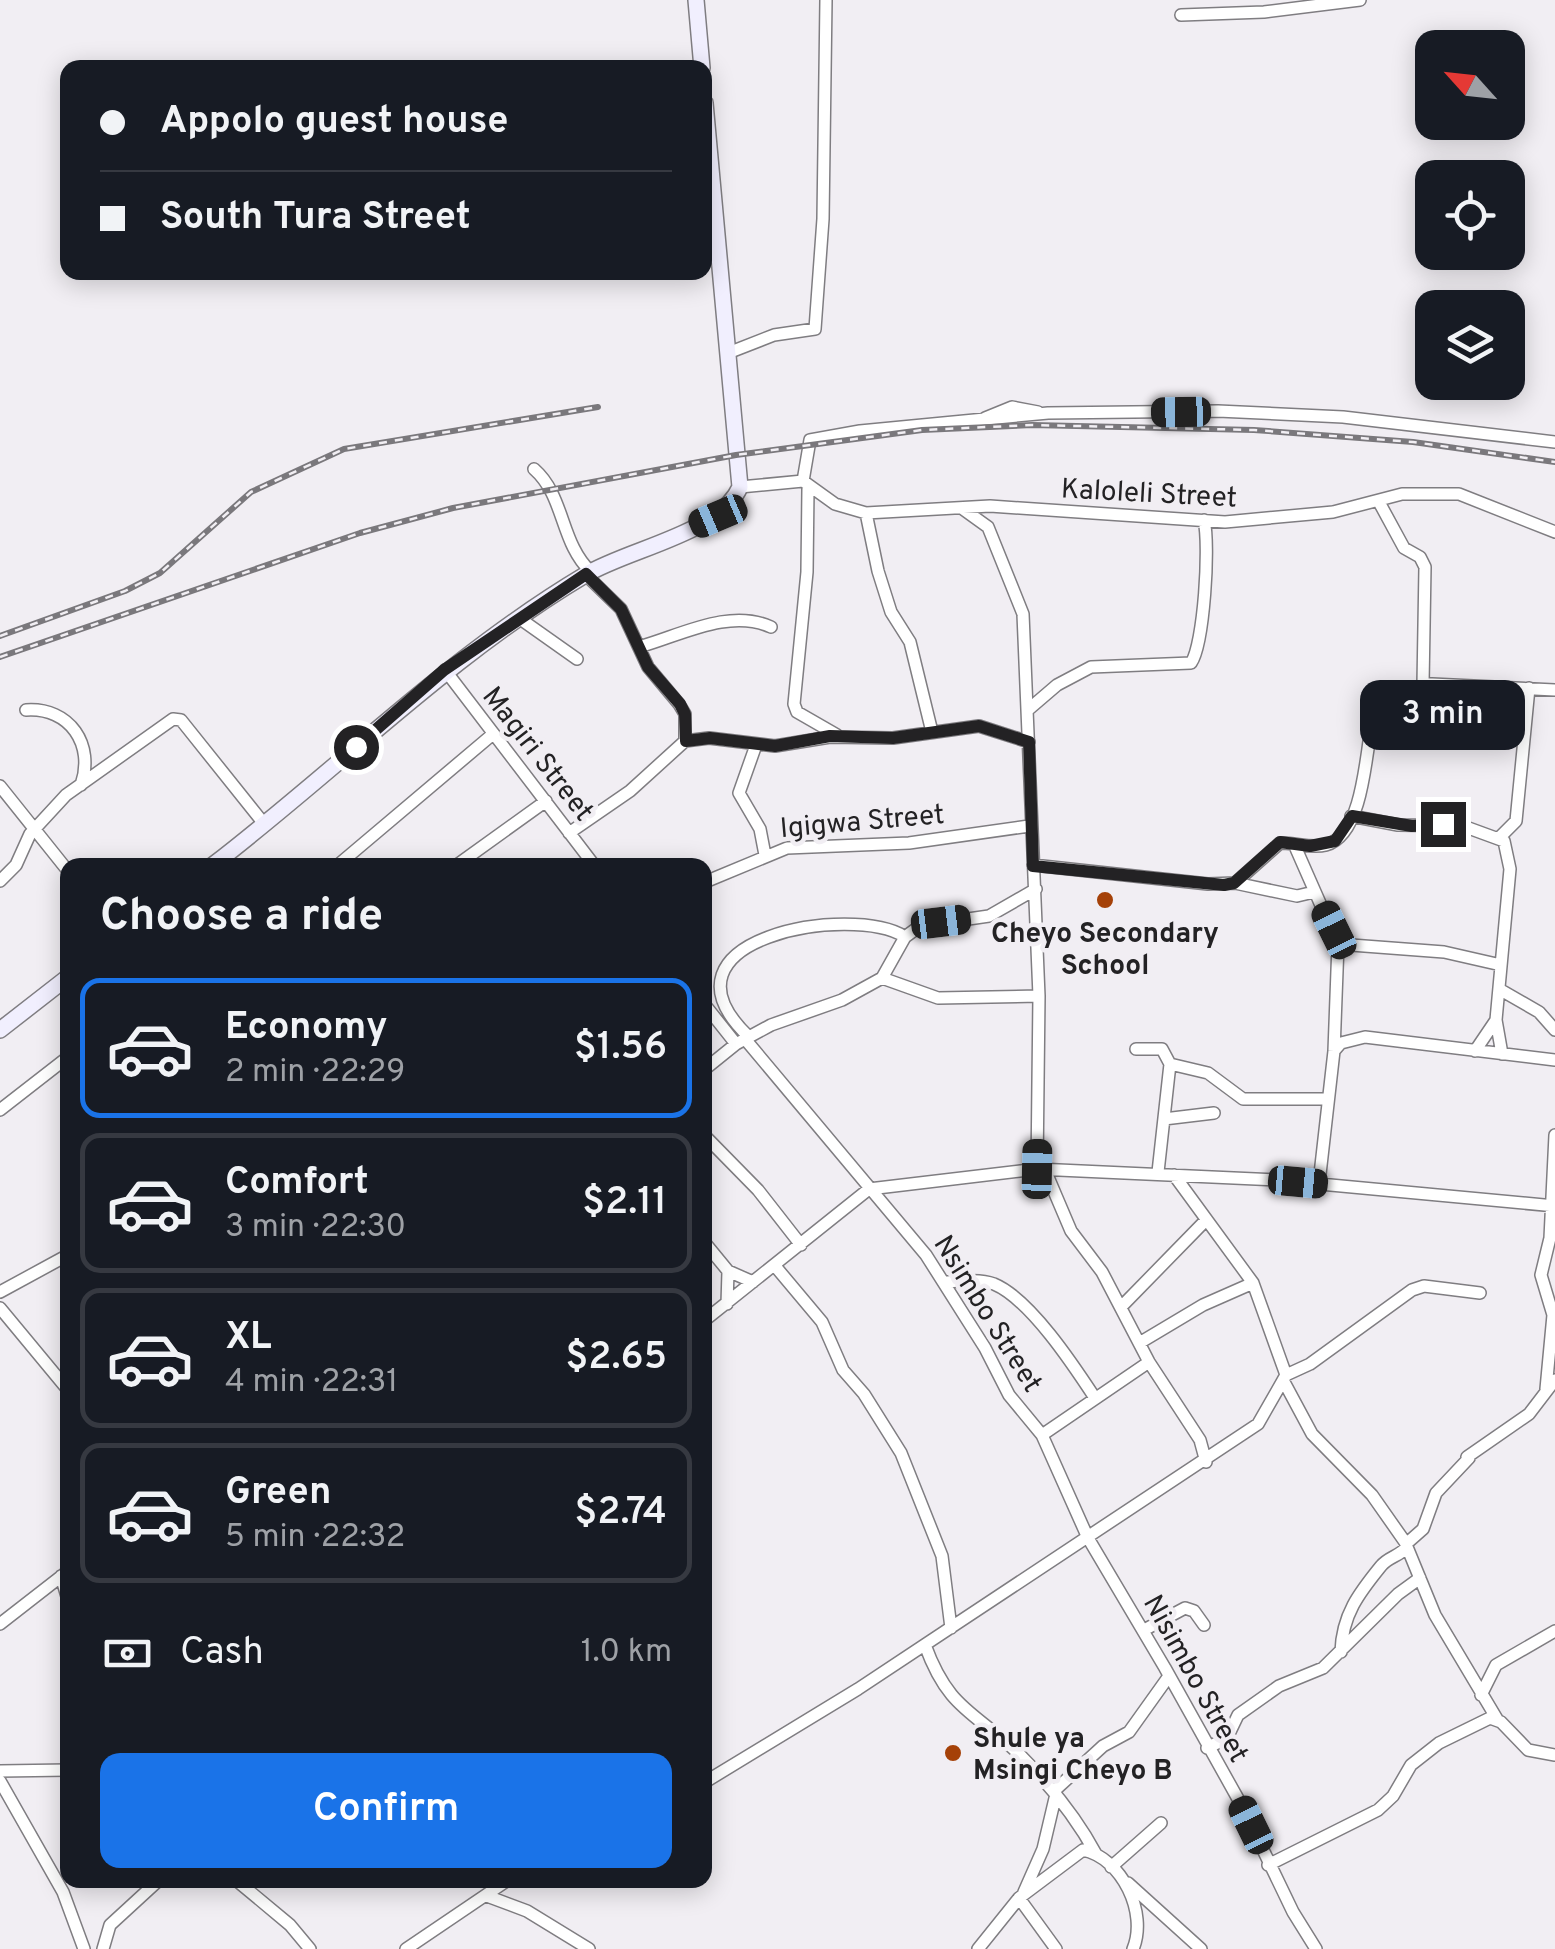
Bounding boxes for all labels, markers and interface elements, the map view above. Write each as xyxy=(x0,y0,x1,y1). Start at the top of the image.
north arrow xyxy=(1415,30,1525,140)
map controls xyxy=(1415,30,1525,400)
text: Appolo guest house xyxy=(160,98,508,147)
button: locate xyxy=(1415,160,1525,270)
text: South Tura Street xyxy=(160,194,471,243)
button: layers xyxy=(1415,290,1525,400)
car xyxy=(1151,396,1211,428)
street label: Kaloleli Street xyxy=(1060,472,1238,518)
car xyxy=(685,490,751,542)
callout: 3 min xyxy=(1360,679,1526,749)
street label: Magiri Street xyxy=(473,680,600,829)
text: 3 min xyxy=(1401,695,1484,735)
route start xyxy=(334,725,379,770)
street label: Igigwa Street xyxy=(779,798,946,848)
route end xyxy=(1421,802,1466,847)
text: Choose a ride xyxy=(100,889,383,946)
marker: Cheyo Secondary School xyxy=(1094,889,1116,911)
car xyxy=(1307,896,1361,964)
car xyxy=(909,903,973,941)
place label: Cheyo Secondary School xyxy=(991,917,1219,985)
icon: car xyxy=(105,1003,195,1093)
text: Economy xyxy=(225,1004,387,1053)
text: $1.56 xyxy=(574,1024,667,1073)
text: 2 min · 22:29 xyxy=(225,1053,405,1093)
car xyxy=(1021,1139,1053,1199)
icon: car xyxy=(105,1158,195,1248)
text: Comfort xyxy=(225,1159,369,1208)
car xyxy=(1267,1164,1329,1200)
text: $2.11 xyxy=(582,1179,667,1228)
text: 3 min · 22:30 xyxy=(225,1208,406,1248)
street label: Nsimbo Street xyxy=(924,1229,1049,1400)
icon: car xyxy=(105,1313,195,1403)
text: XL xyxy=(225,1314,272,1363)
text: $2.65 xyxy=(566,1334,667,1383)
text: 4 min · 22:31 xyxy=(225,1363,398,1403)
icon: car xyxy=(105,1468,195,1558)
text: Green xyxy=(225,1469,331,1518)
text: $2.74 xyxy=(574,1489,667,1538)
text: 5 min · 22:32 xyxy=(225,1518,405,1558)
street label: Nisimbo Street xyxy=(1133,1589,1255,1770)
icon: cash xyxy=(100,1626,155,1681)
text: Cash xyxy=(180,1629,264,1678)
text: 1.0 km xyxy=(581,1633,672,1673)
place label: Shule ya Msingi Cheyo B xyxy=(973,1722,1173,1790)
marker: Shule ya Msingi Cheyo B xyxy=(942,1742,964,1764)
button: Confirm xyxy=(100,1753,672,1868)
car xyxy=(1224,1791,1278,1859)

